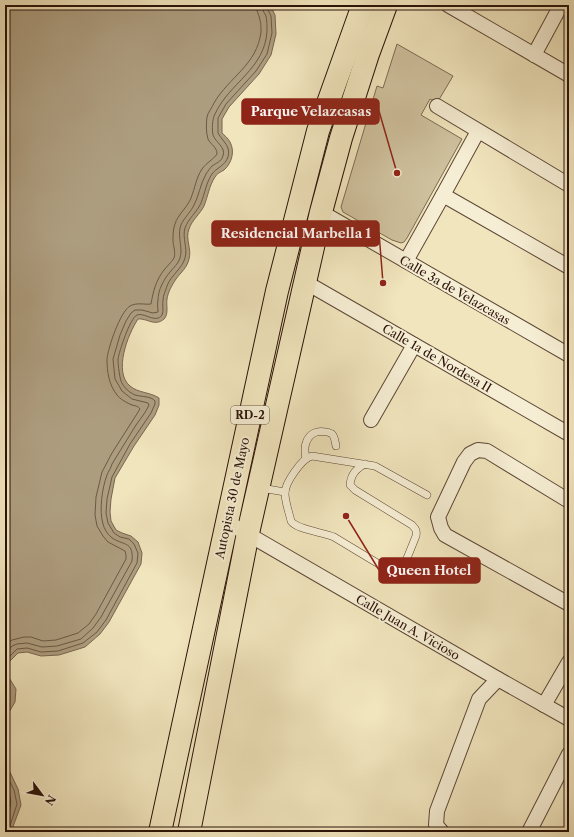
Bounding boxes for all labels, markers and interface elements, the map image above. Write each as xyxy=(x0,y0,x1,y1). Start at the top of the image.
callout: Parque Velazcasas xyxy=(242,99,379,124)
text: Parque Velazcasas xyxy=(251,103,371,119)
callout: Residencial Marbella 1 xyxy=(212,221,379,246)
text: Residencial Marbella 1 xyxy=(221,225,371,241)
street label: Calle 3a de Velazcasas xyxy=(397,252,513,328)
street label: Calle 1a de Nordesa II xyxy=(380,321,494,395)
road number: RD-2 xyxy=(231,406,269,424)
street label: Autopista 30 de Mayo xyxy=(212,436,252,561)
callout: Queen Hotel xyxy=(379,558,480,583)
text: Queen Hotel xyxy=(387,562,472,578)
street label: Calle Juan A. Vicioso xyxy=(353,591,463,663)
north arrow xyxy=(22,775,62,815)
text: N xyxy=(42,793,59,808)

